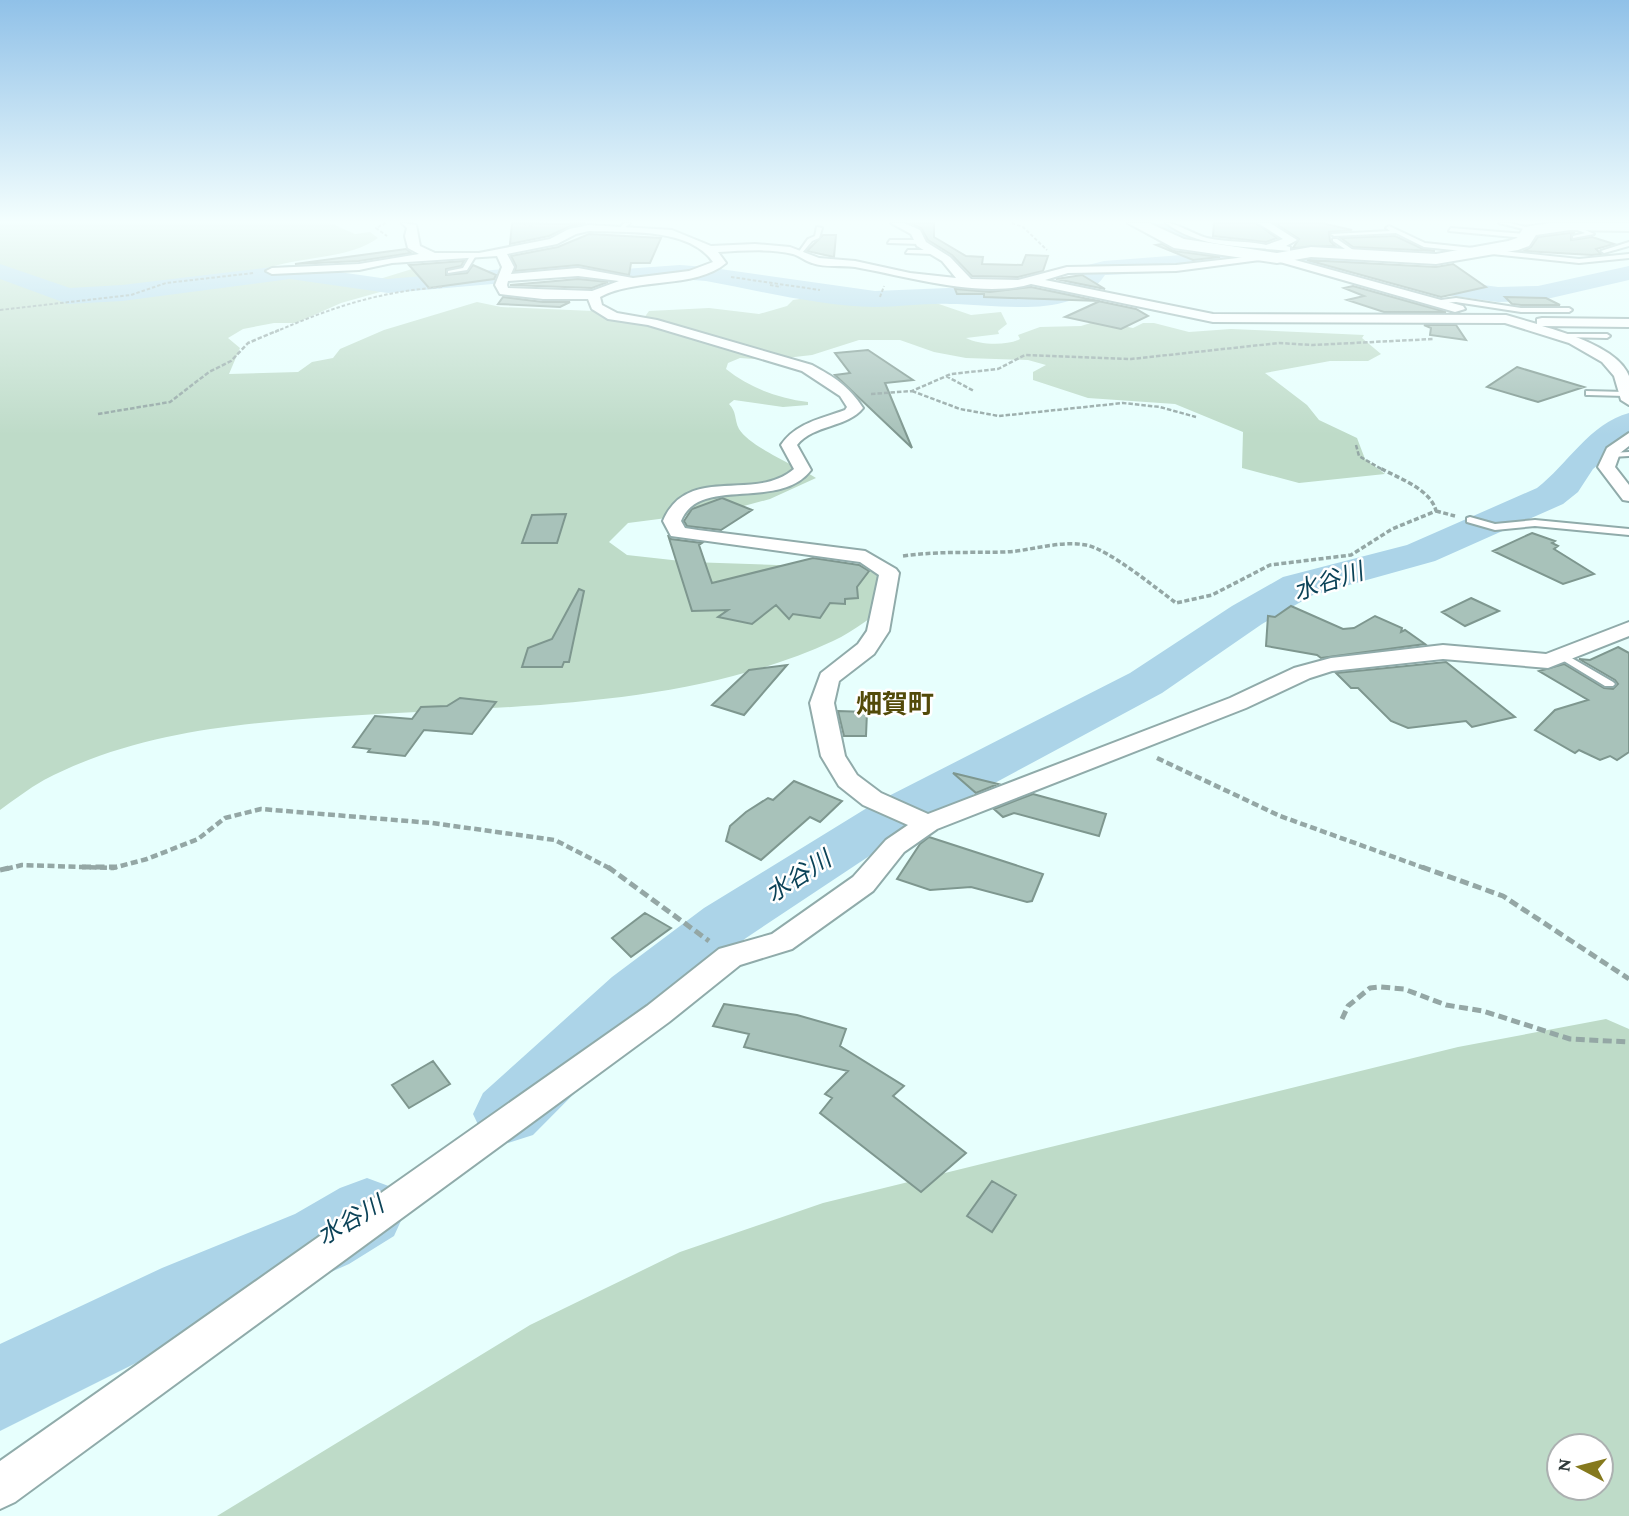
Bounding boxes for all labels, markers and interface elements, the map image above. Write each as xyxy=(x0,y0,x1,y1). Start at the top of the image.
water label: 水谷川 xyxy=(1290,556,1369,605)
district label: 畑賀町 xyxy=(856,690,934,719)
water label: 水谷川 xyxy=(760,843,838,907)
water label: 水谷川 xyxy=(312,1189,391,1250)
north arrow xyxy=(1545,1432,1615,1502)
text: N xyxy=(1552,1457,1575,1473)

